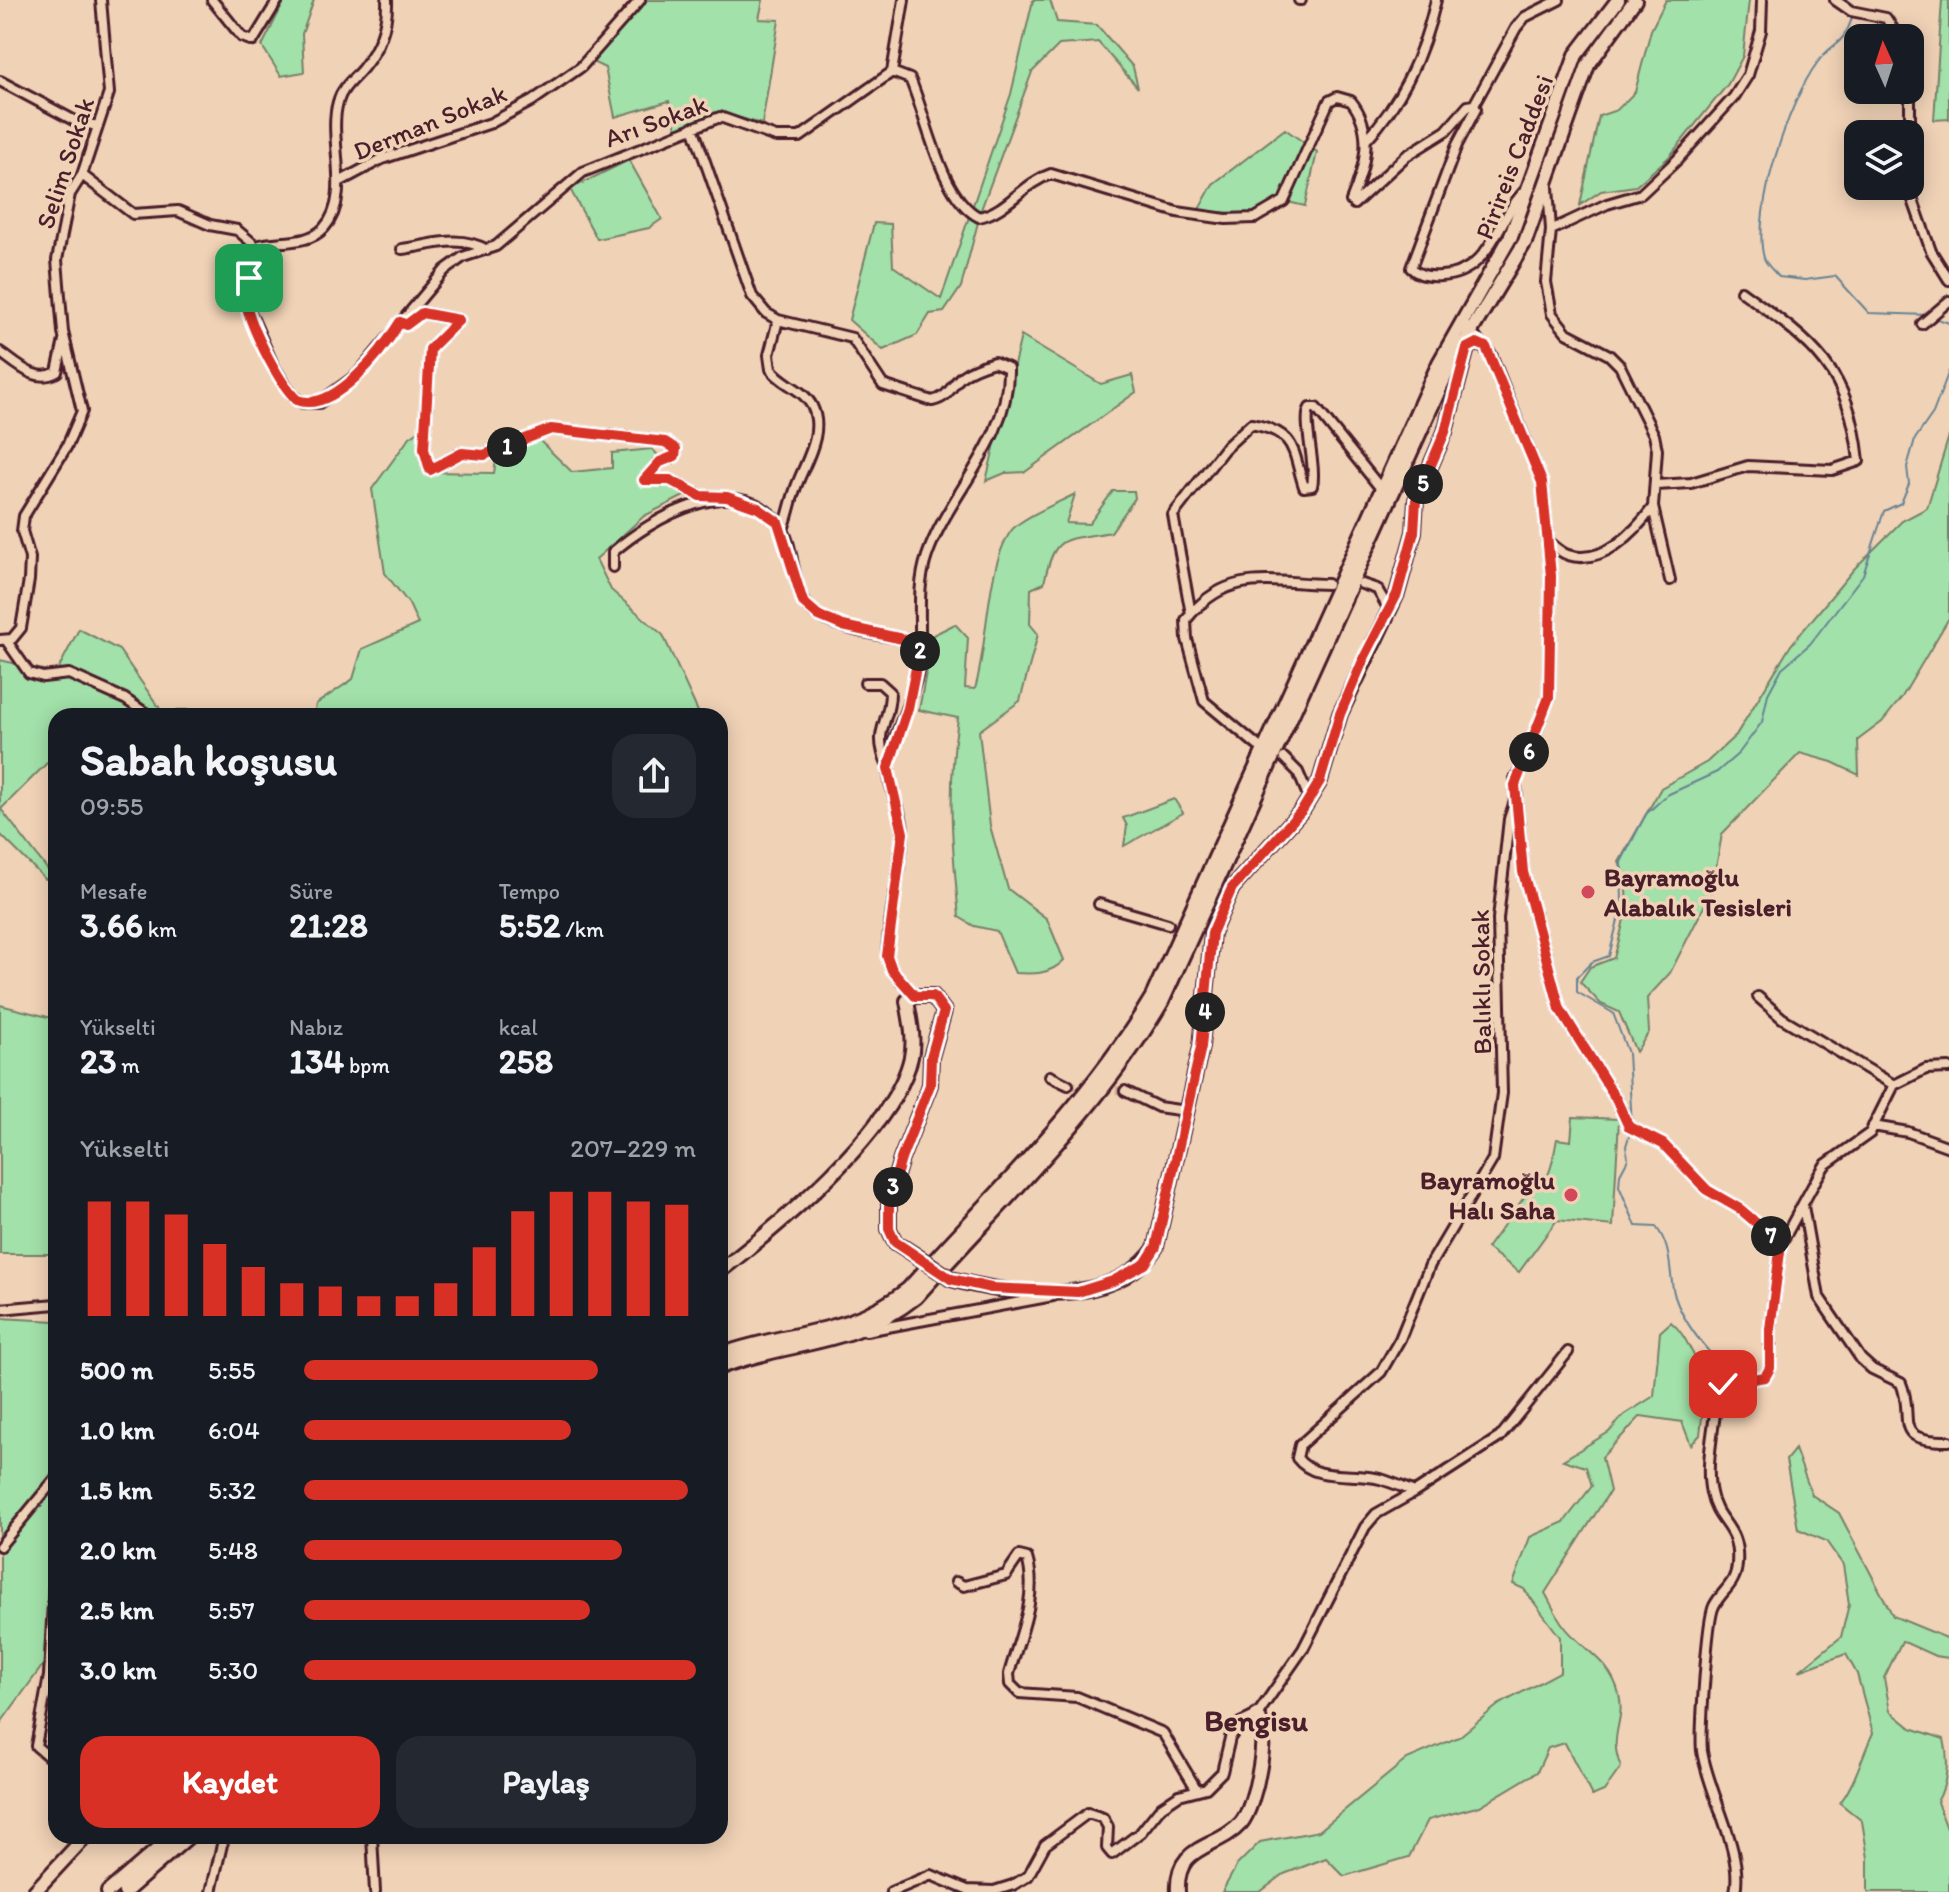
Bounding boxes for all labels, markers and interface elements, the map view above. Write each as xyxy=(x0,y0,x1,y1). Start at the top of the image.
north arrow xyxy=(1844,24,1924,104)
map controls xyxy=(1844,24,1924,200)
street label: Pirireis Caddesi xyxy=(1468,70,1560,244)
street label: Derman Sokak xyxy=(349,77,511,167)
street label: Arı Sokak xyxy=(600,88,712,154)
street label: Selim Sokak xyxy=(29,93,101,233)
button: layers xyxy=(1844,120,1924,200)
pin xyxy=(215,244,283,312)
icon: arrive xyxy=(227,256,271,300)
pin: 1 xyxy=(487,427,527,467)
text: 1 xyxy=(502,433,512,460)
pin: 5 xyxy=(1403,464,1443,504)
text: 5 xyxy=(1417,470,1429,497)
pin: 2 xyxy=(900,631,940,671)
text: 2 xyxy=(914,637,926,664)
pin: 6 xyxy=(1509,732,1549,772)
text: Sabah koşusu xyxy=(80,733,337,786)
button: share xyxy=(612,734,696,818)
text: 6 xyxy=(1523,738,1535,765)
text: 09:55 xyxy=(80,790,143,822)
place label: Bayramoğlu Alabalık Tesisleri xyxy=(1603,861,1792,923)
text: Mesafe xyxy=(80,878,147,905)
text: Süre xyxy=(289,878,333,905)
text: Tempo xyxy=(499,878,560,905)
marker: Bayramoğlu Alabalık Tesisleri xyxy=(1579,883,1597,901)
text: 3.66 xyxy=(80,905,143,946)
text: 21:28 xyxy=(289,905,368,946)
text: 5:52 xyxy=(499,905,561,946)
street label: Balıklı Sokak xyxy=(1464,909,1498,1055)
text: km xyxy=(143,916,177,943)
text: /km xyxy=(561,916,604,943)
pin: 4 xyxy=(1185,992,1225,1032)
text: 4 xyxy=(1198,998,1212,1025)
text: Yükselti xyxy=(80,1014,156,1041)
text: Nabız xyxy=(289,1014,343,1041)
text: kcal xyxy=(499,1014,538,1041)
text: 23 xyxy=(80,1041,116,1082)
text: 134 xyxy=(289,1041,344,1082)
text: 258 xyxy=(499,1041,553,1082)
text: m xyxy=(116,1052,140,1079)
text: bpm xyxy=(344,1052,390,1079)
text: Yükselti xyxy=(80,1132,169,1164)
text: 207–229 m xyxy=(570,1132,696,1164)
place label: Bayramoğlu Halı Saha xyxy=(1420,1164,1556,1226)
pin: 3 xyxy=(873,1167,913,1207)
text: 3 xyxy=(887,1173,899,1200)
marker: Bayramoğlu Halı Saha xyxy=(1562,1186,1580,1204)
pin: 7 xyxy=(1751,1216,1791,1256)
text: 7 xyxy=(1766,1222,1776,1249)
pin xyxy=(1689,1350,1757,1418)
text: 500 m xyxy=(80,1354,153,1386)
text: 5:55 xyxy=(208,1354,255,1386)
icon: check xyxy=(1701,1362,1745,1406)
text: 1.0 km xyxy=(80,1414,155,1446)
text: 6:04 xyxy=(208,1414,260,1446)
text: 1.5 km xyxy=(80,1474,152,1506)
text: 5:32 xyxy=(208,1474,256,1506)
text: 2.0 km xyxy=(80,1534,156,1566)
text: 5:48 xyxy=(208,1534,258,1566)
text: 2.5 km xyxy=(80,1594,154,1626)
text: 5:57 xyxy=(208,1594,255,1626)
text: 3.0 km xyxy=(80,1654,157,1686)
text: 5:30 xyxy=(208,1654,258,1686)
district label: Bengisu xyxy=(1204,1702,1308,1739)
button: Kaydet xyxy=(80,1736,380,1828)
button: Paylaş xyxy=(396,1736,696,1828)

